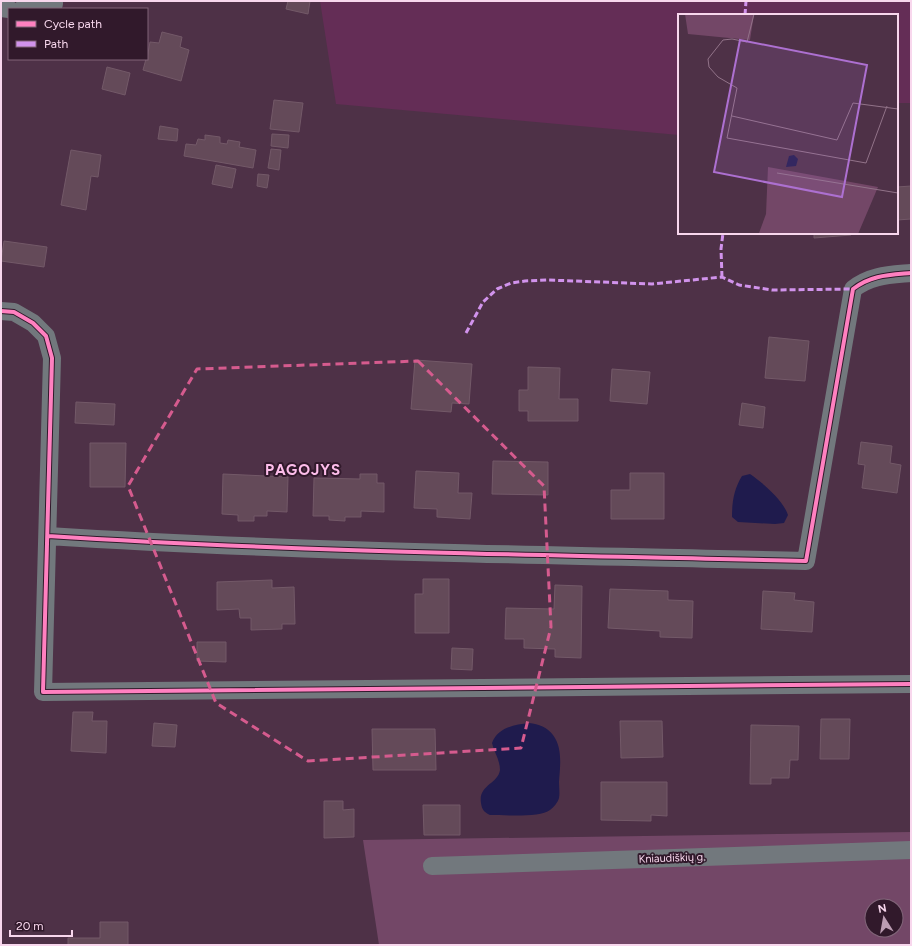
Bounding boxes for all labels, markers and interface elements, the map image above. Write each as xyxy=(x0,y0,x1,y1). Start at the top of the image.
legend xyxy=(8,8,148,60)
inset map xyxy=(678,14,898,234)
text: Cycle path xyxy=(44,17,102,31)
text: Path xyxy=(44,37,68,51)
district label: PAGOJYS xyxy=(265,461,341,479)
street label: Kniaudiškių g. xyxy=(638,850,706,866)
north arrow xyxy=(864,898,904,938)
text: N xyxy=(877,901,888,916)
scale bar xyxy=(10,912,72,938)
text: 20 m xyxy=(16,919,44,933)

